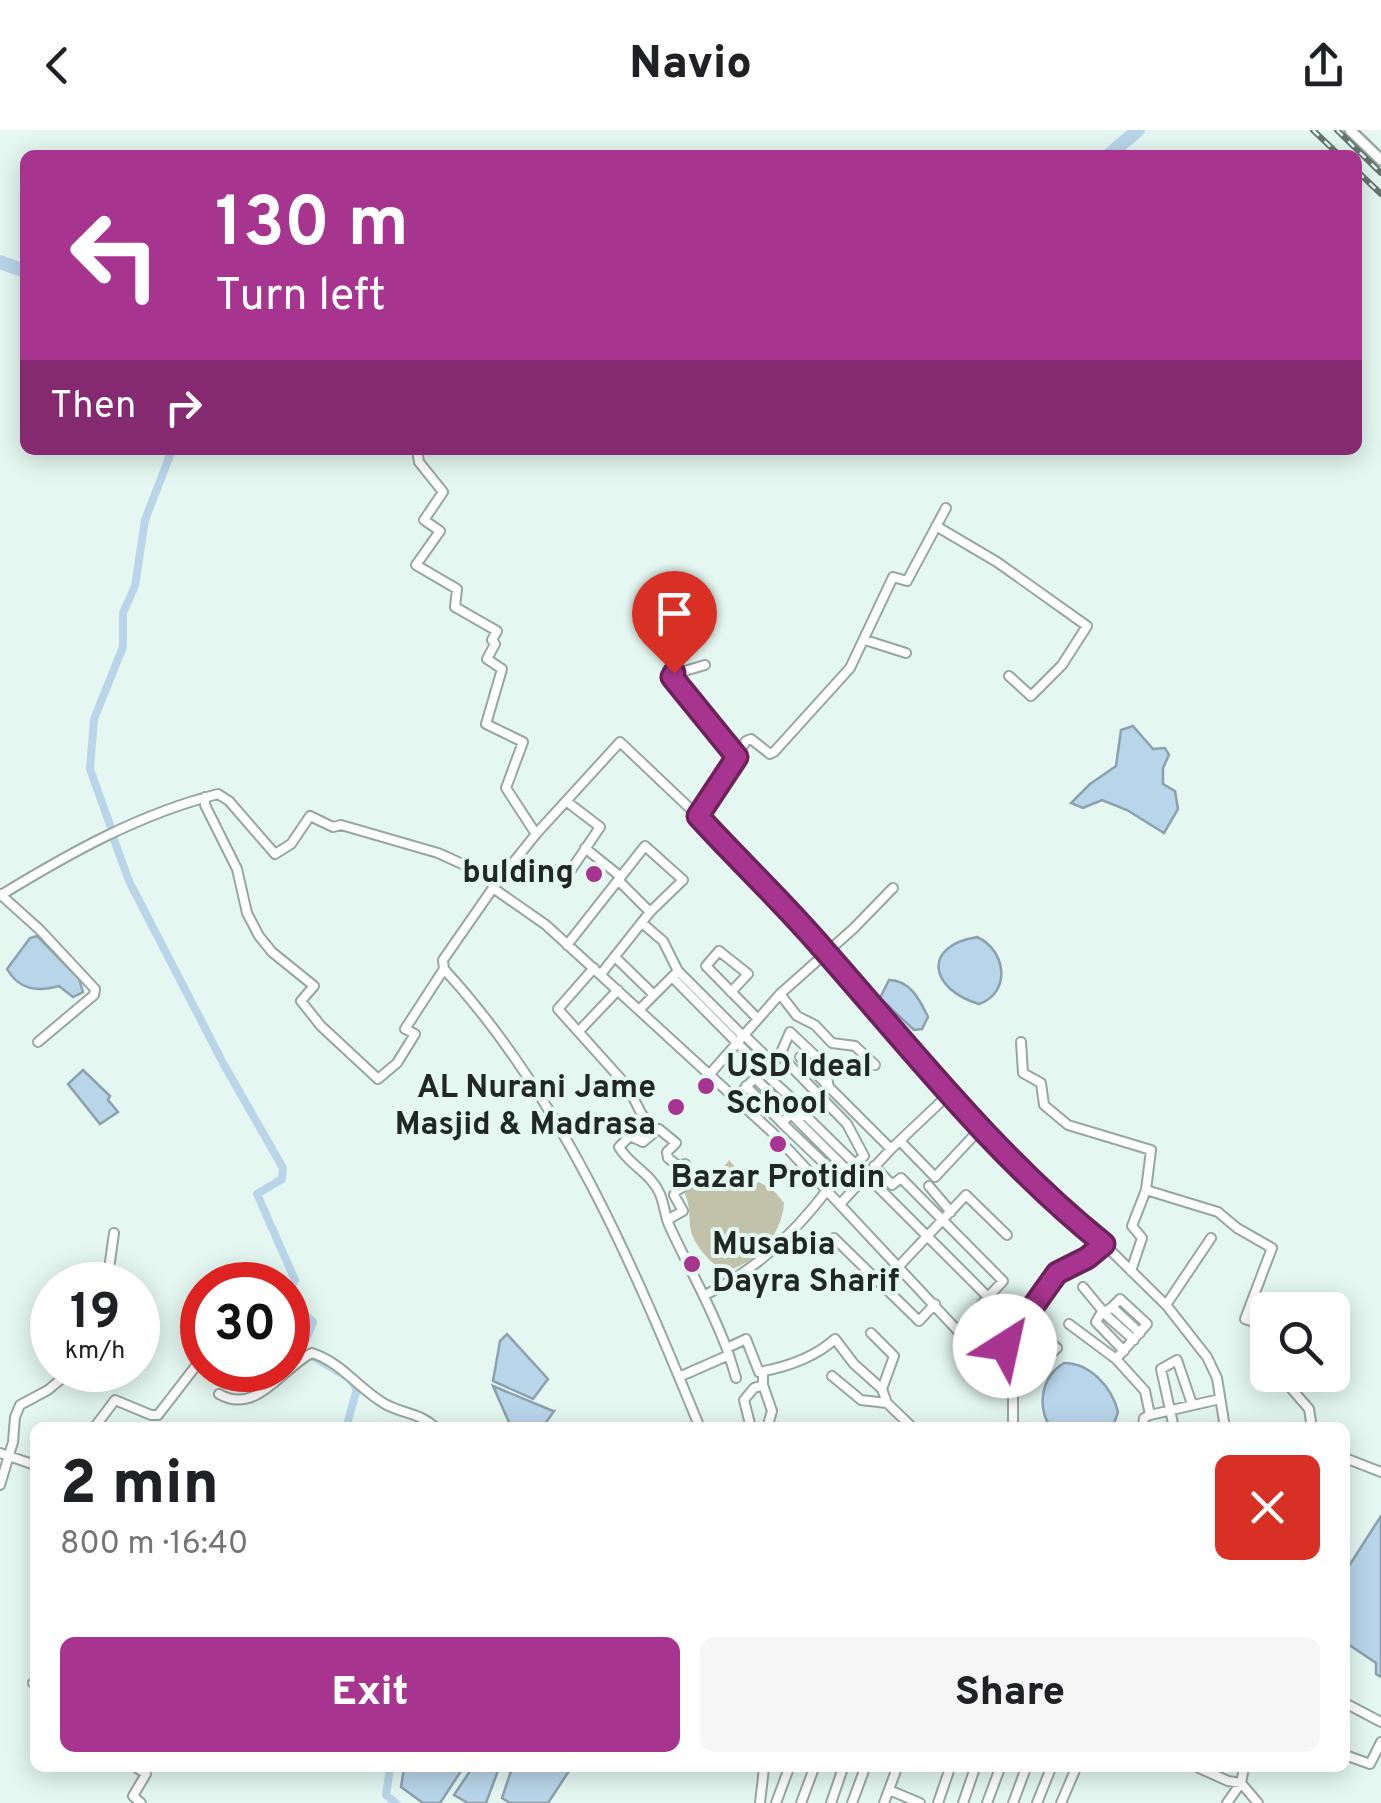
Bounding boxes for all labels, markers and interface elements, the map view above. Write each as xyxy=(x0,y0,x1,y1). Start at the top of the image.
text: Navio xyxy=(629,37,752,94)
icon: back xyxy=(30,38,85,93)
icon: share xyxy=(1296,38,1351,93)
text: 130 m xyxy=(215,182,409,271)
icon: left xyxy=(50,190,180,320)
text: Turn left xyxy=(215,269,386,326)
icon: right xyxy=(156,380,211,435)
text: Then xyxy=(50,383,136,432)
pin xyxy=(632,571,717,674)
icon: arrive xyxy=(647,586,702,641)
place label: bulding xyxy=(462,854,574,894)
marker: bulding xyxy=(583,863,605,885)
place label: USD Ideal School xyxy=(726,1048,872,1125)
place label: AL Nurani Jame Masjid & Madrasa xyxy=(395,1069,656,1146)
marker: USD Ideal School xyxy=(695,1075,717,1097)
marker: AL Nurani Jame Masjid & Madrasa xyxy=(665,1096,687,1118)
marker: Bazar Protidin xyxy=(767,1133,789,1155)
place label: Bazar Protidin xyxy=(670,1159,886,1199)
place label: Musabia Dayra Sharif xyxy=(712,1226,899,1303)
marker: Musabia Dayra Sharif xyxy=(681,1253,703,1275)
speed limit sign: 30 xyxy=(180,1262,310,1392)
text: 19 xyxy=(70,1283,120,1346)
map controls xyxy=(1250,1292,1350,1392)
button: search xyxy=(1250,1292,1350,1392)
position arrow xyxy=(953,1294,1057,1398)
text: km/h xyxy=(65,1336,125,1368)
text: 2 min xyxy=(60,1449,219,1525)
button: close xyxy=(1215,1455,1320,1560)
text: 800 m · 16:40 xyxy=(60,1525,248,1565)
button: Exit xyxy=(60,1637,680,1752)
button: Share xyxy=(700,1637,1320,1752)

